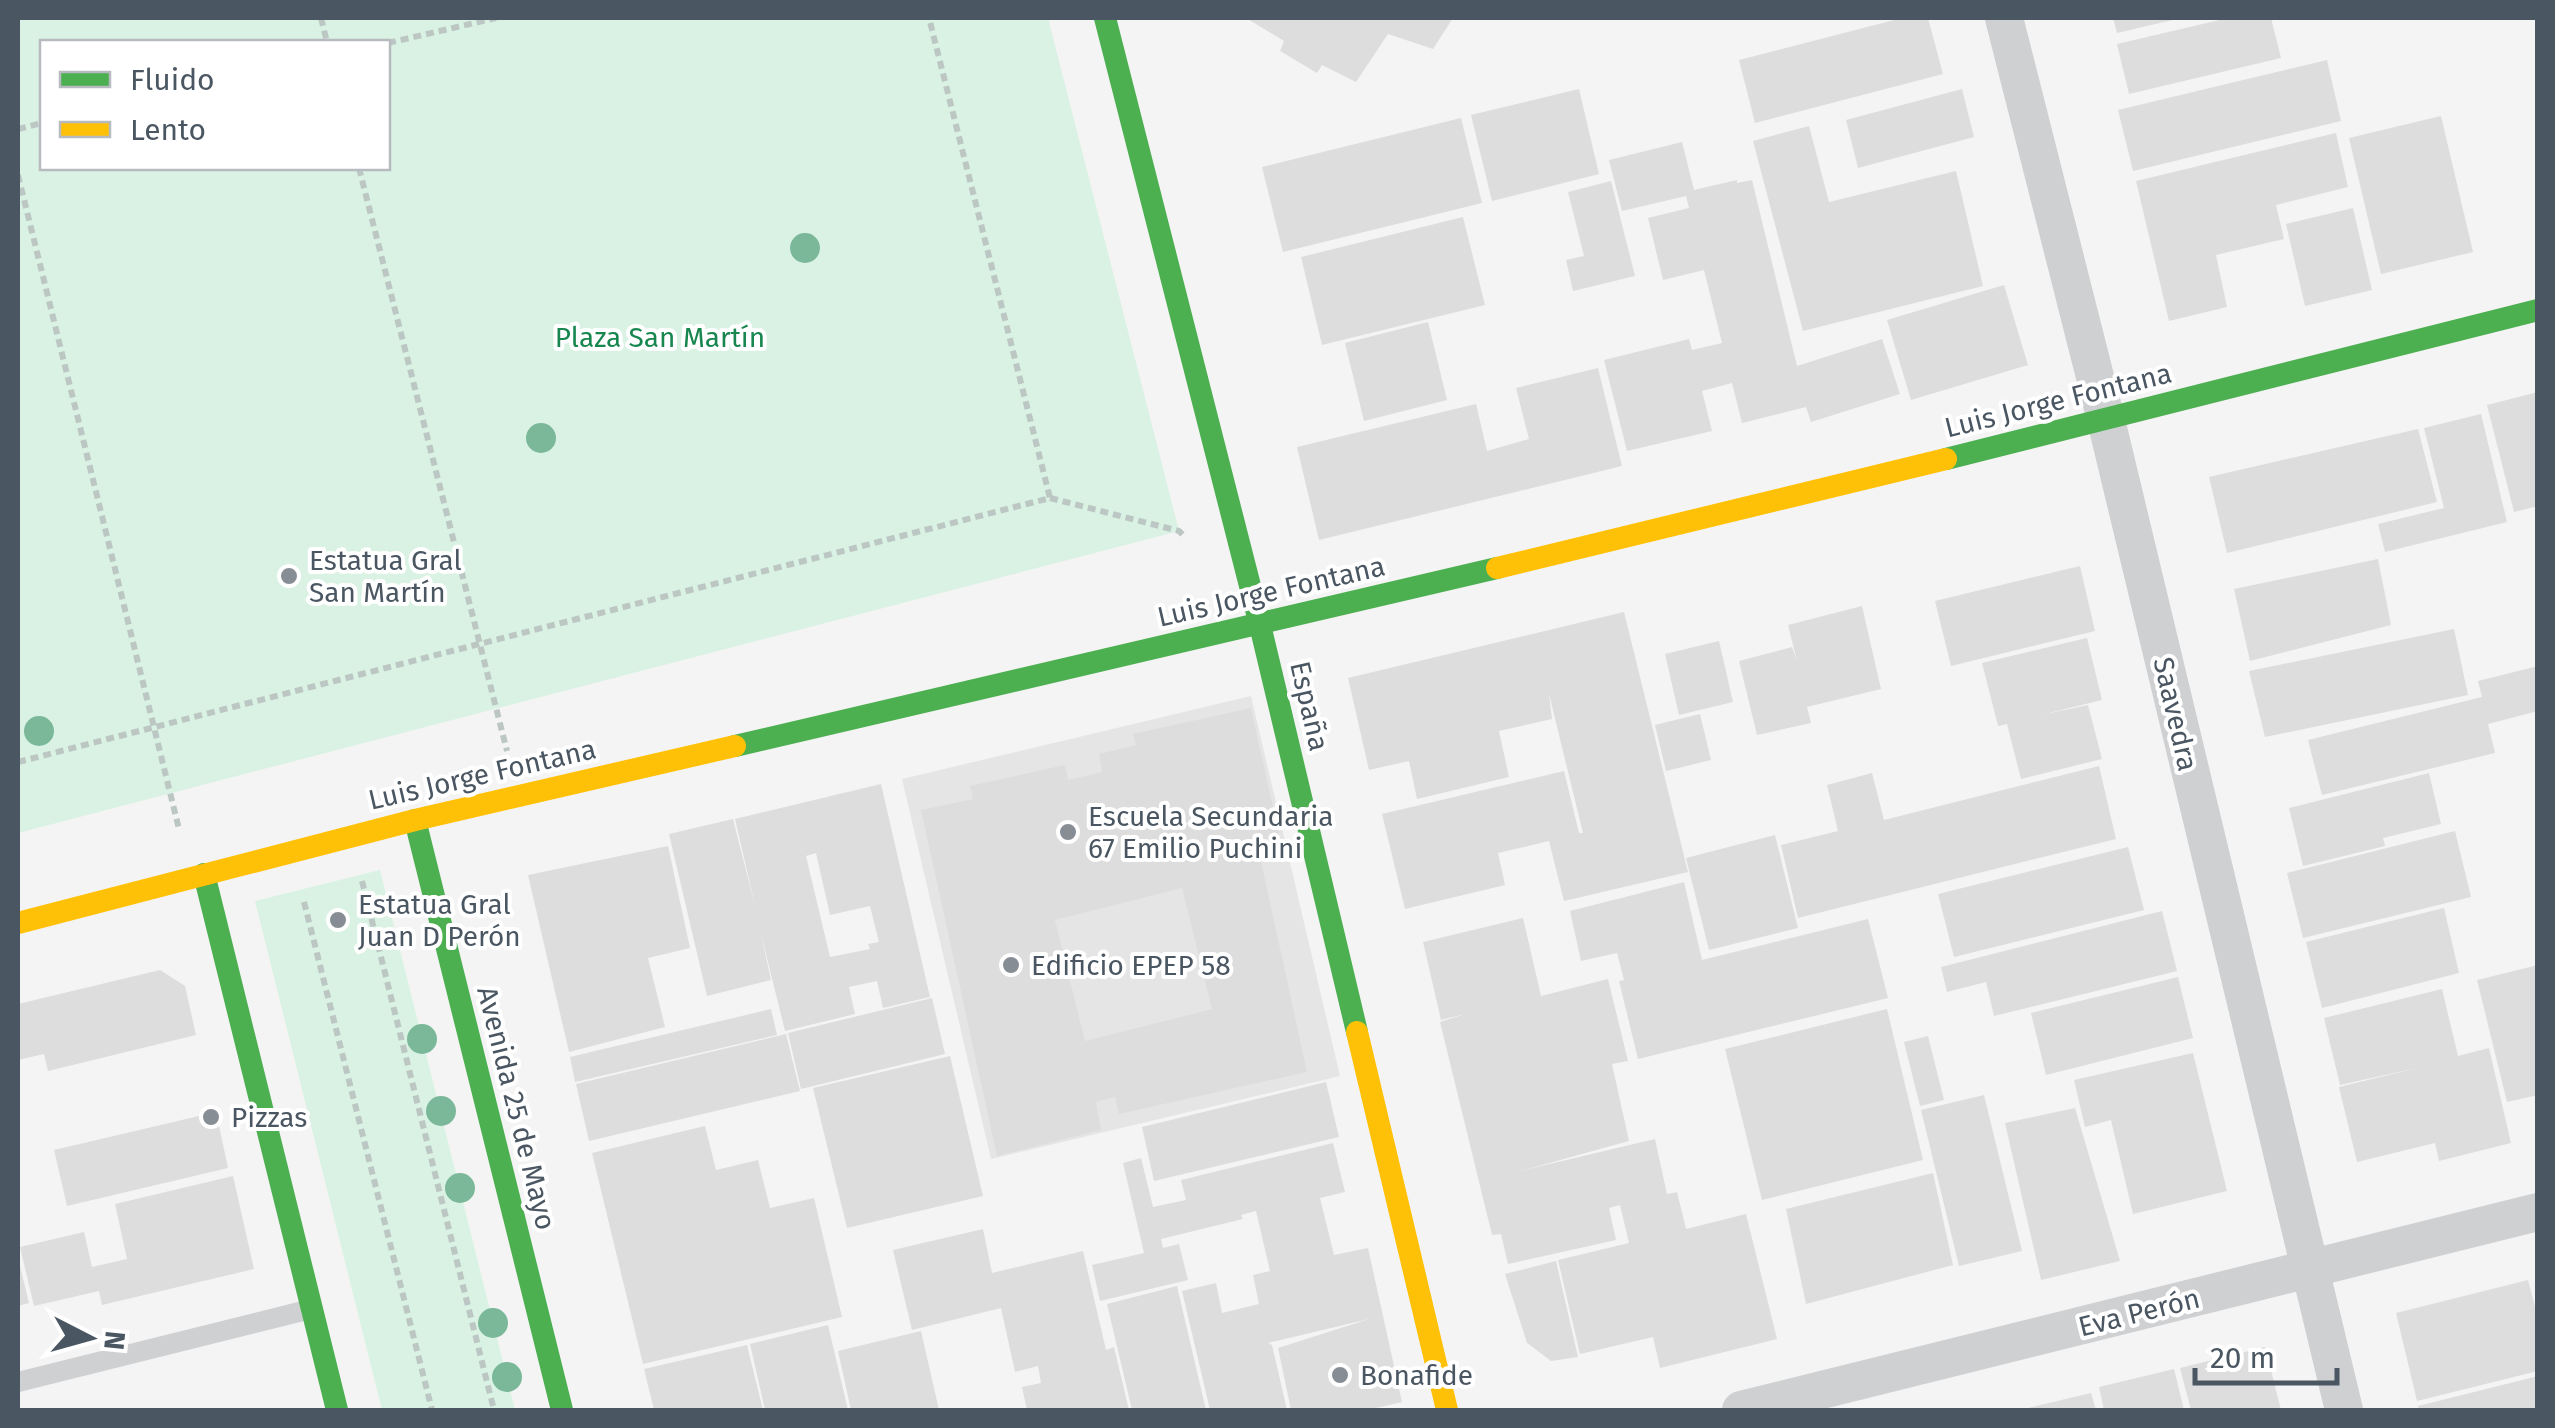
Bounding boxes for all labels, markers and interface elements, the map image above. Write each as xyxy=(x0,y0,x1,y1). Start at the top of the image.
legend xyxy=(40,40,390,170)
text: Fluido xyxy=(130,62,215,98)
text: Lento xyxy=(130,112,206,148)
park label: Plaza San Martín xyxy=(555,321,765,354)
street label: Luis Jorge Fontana xyxy=(1941,356,2175,445)
place label: Estatua Gral San Martín xyxy=(309,544,462,609)
street label: Luis Jorge Fontana xyxy=(1154,549,1388,634)
marker: Estatua Gral San Martín xyxy=(278,565,300,587)
street label: Saavedra xyxy=(2146,654,2205,774)
street label: España xyxy=(1283,658,1336,754)
street label: Luis Jorge Fontana xyxy=(365,732,599,817)
place label: Escuela Secundaria 67 Emilio Puchini xyxy=(1088,800,1334,865)
marker: Escuela Secundaria 67 Emilio Puchini xyxy=(1057,821,1079,843)
place label: Estatua Gral Juan D Perón xyxy=(358,888,521,953)
marker: Estatua Gral Juan D Perón xyxy=(327,909,349,931)
place label: Edificio EPEP 58 xyxy=(1031,949,1231,982)
marker: Edificio EPEP 58 xyxy=(1000,954,1022,976)
street label: Avenida 25 de Mayo xyxy=(470,983,563,1233)
place label: Pizzas xyxy=(231,1101,307,1134)
marker: Pizzas xyxy=(200,1106,222,1128)
street label: Eva Perón xyxy=(2075,1281,2203,1343)
north arrow xyxy=(40,1288,140,1388)
scale bar xyxy=(2195,1323,2338,1385)
text: N xyxy=(97,1330,132,1352)
text: 20 m xyxy=(2210,1340,2275,1376)
place label: Bonafide xyxy=(1360,1359,1473,1392)
marker: Bonafide xyxy=(1329,1364,1351,1386)

